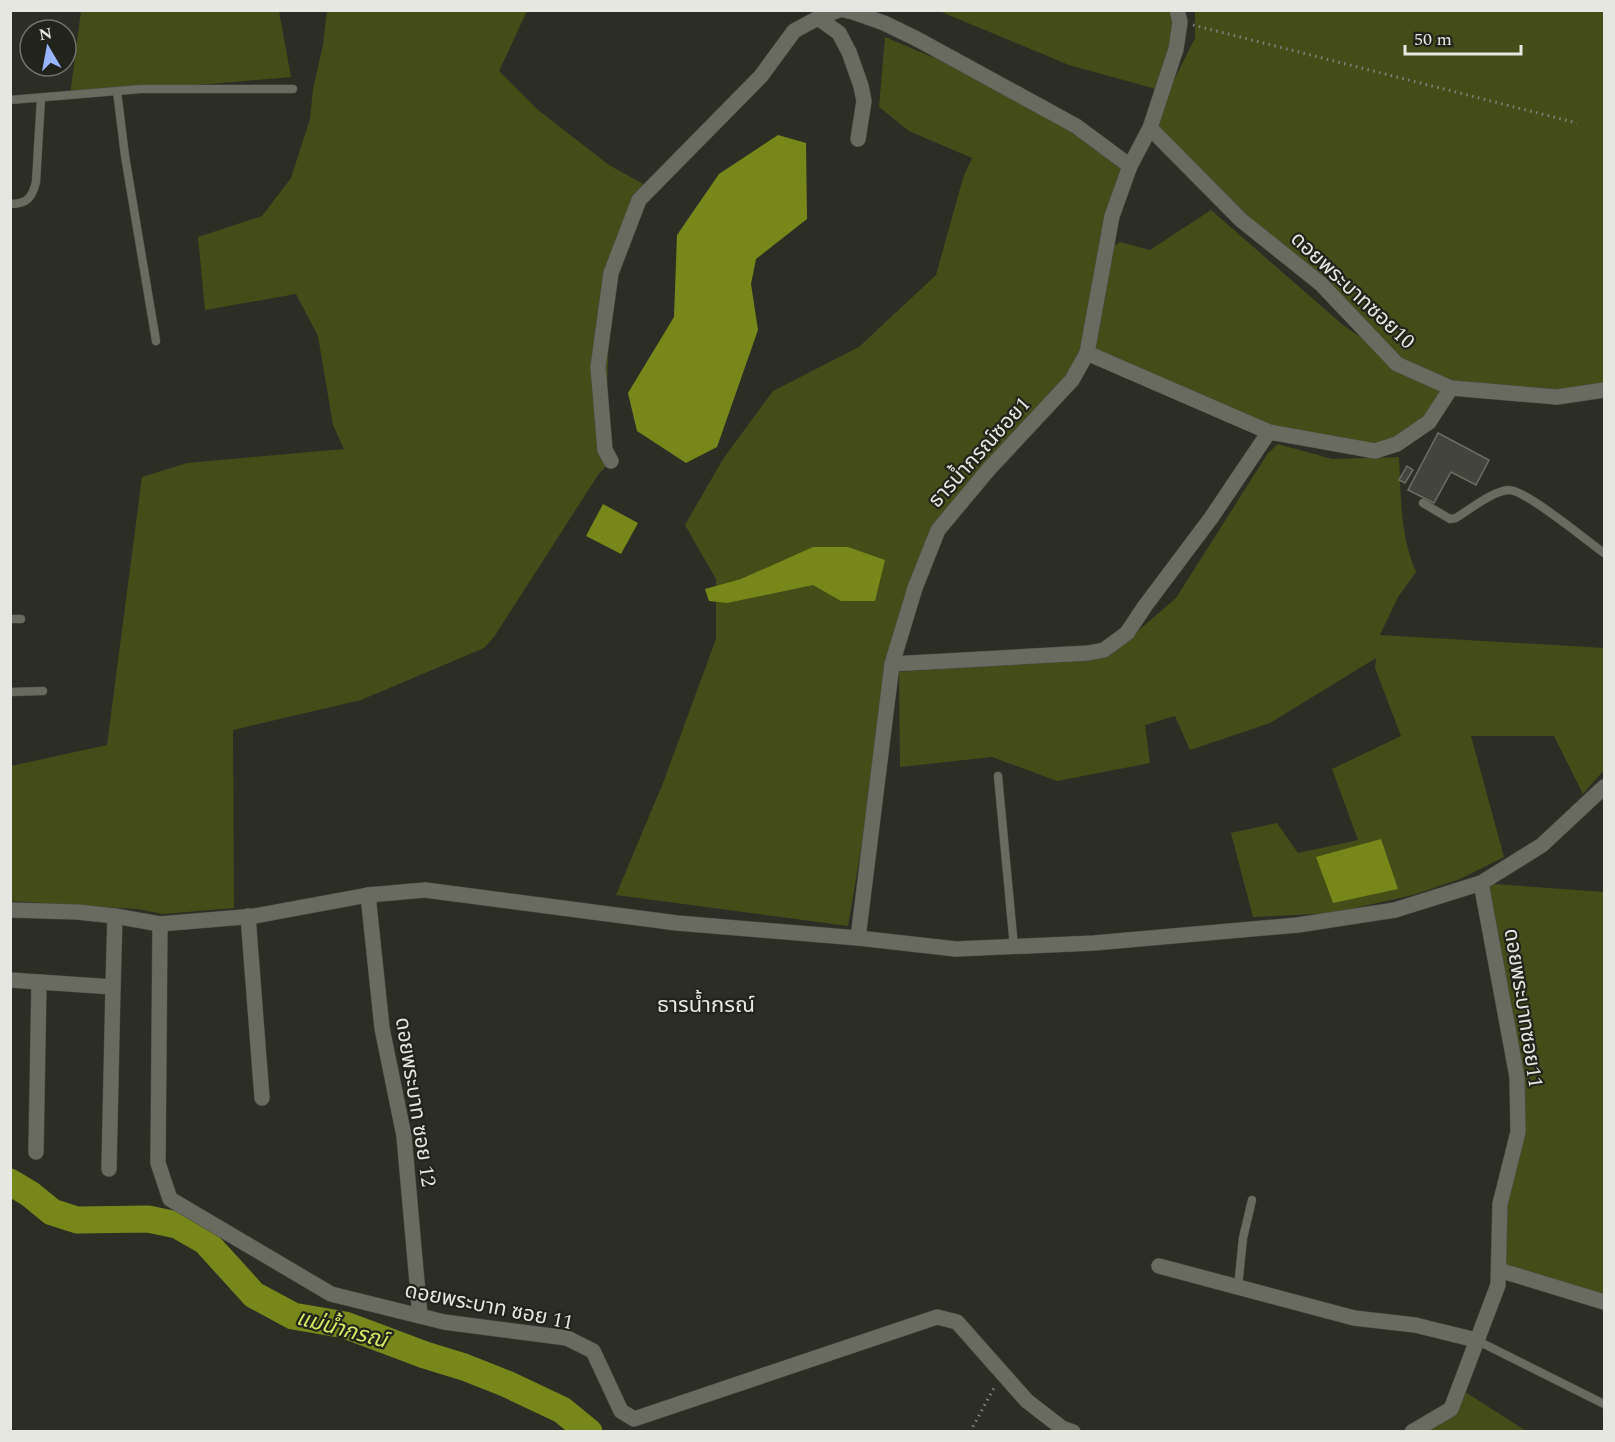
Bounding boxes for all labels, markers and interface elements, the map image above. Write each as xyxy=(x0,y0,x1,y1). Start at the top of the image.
north arrow xyxy=(18,18,78,78)
scale bar xyxy=(1405,18,1520,56)
text: N xyxy=(37,21,54,47)
text: 50 m xyxy=(1414,26,1452,53)
street label: ดอยพระบาทซอย10 xyxy=(1283,224,1422,357)
street label: ธารน้ำกรณ์ซอย1 xyxy=(921,390,1039,515)
street label: ดอยพระบาทซอย11 xyxy=(1495,926,1551,1090)
district label: ธารน้ำกรณ์ xyxy=(657,989,755,1022)
street label: ดอยพระบาท ซอย 12 xyxy=(386,1015,444,1189)
street label: ดอยพระบาท ซอย 11 xyxy=(402,1275,576,1339)
water label: แม่น้ำกรณ์ xyxy=(293,1302,394,1358)

